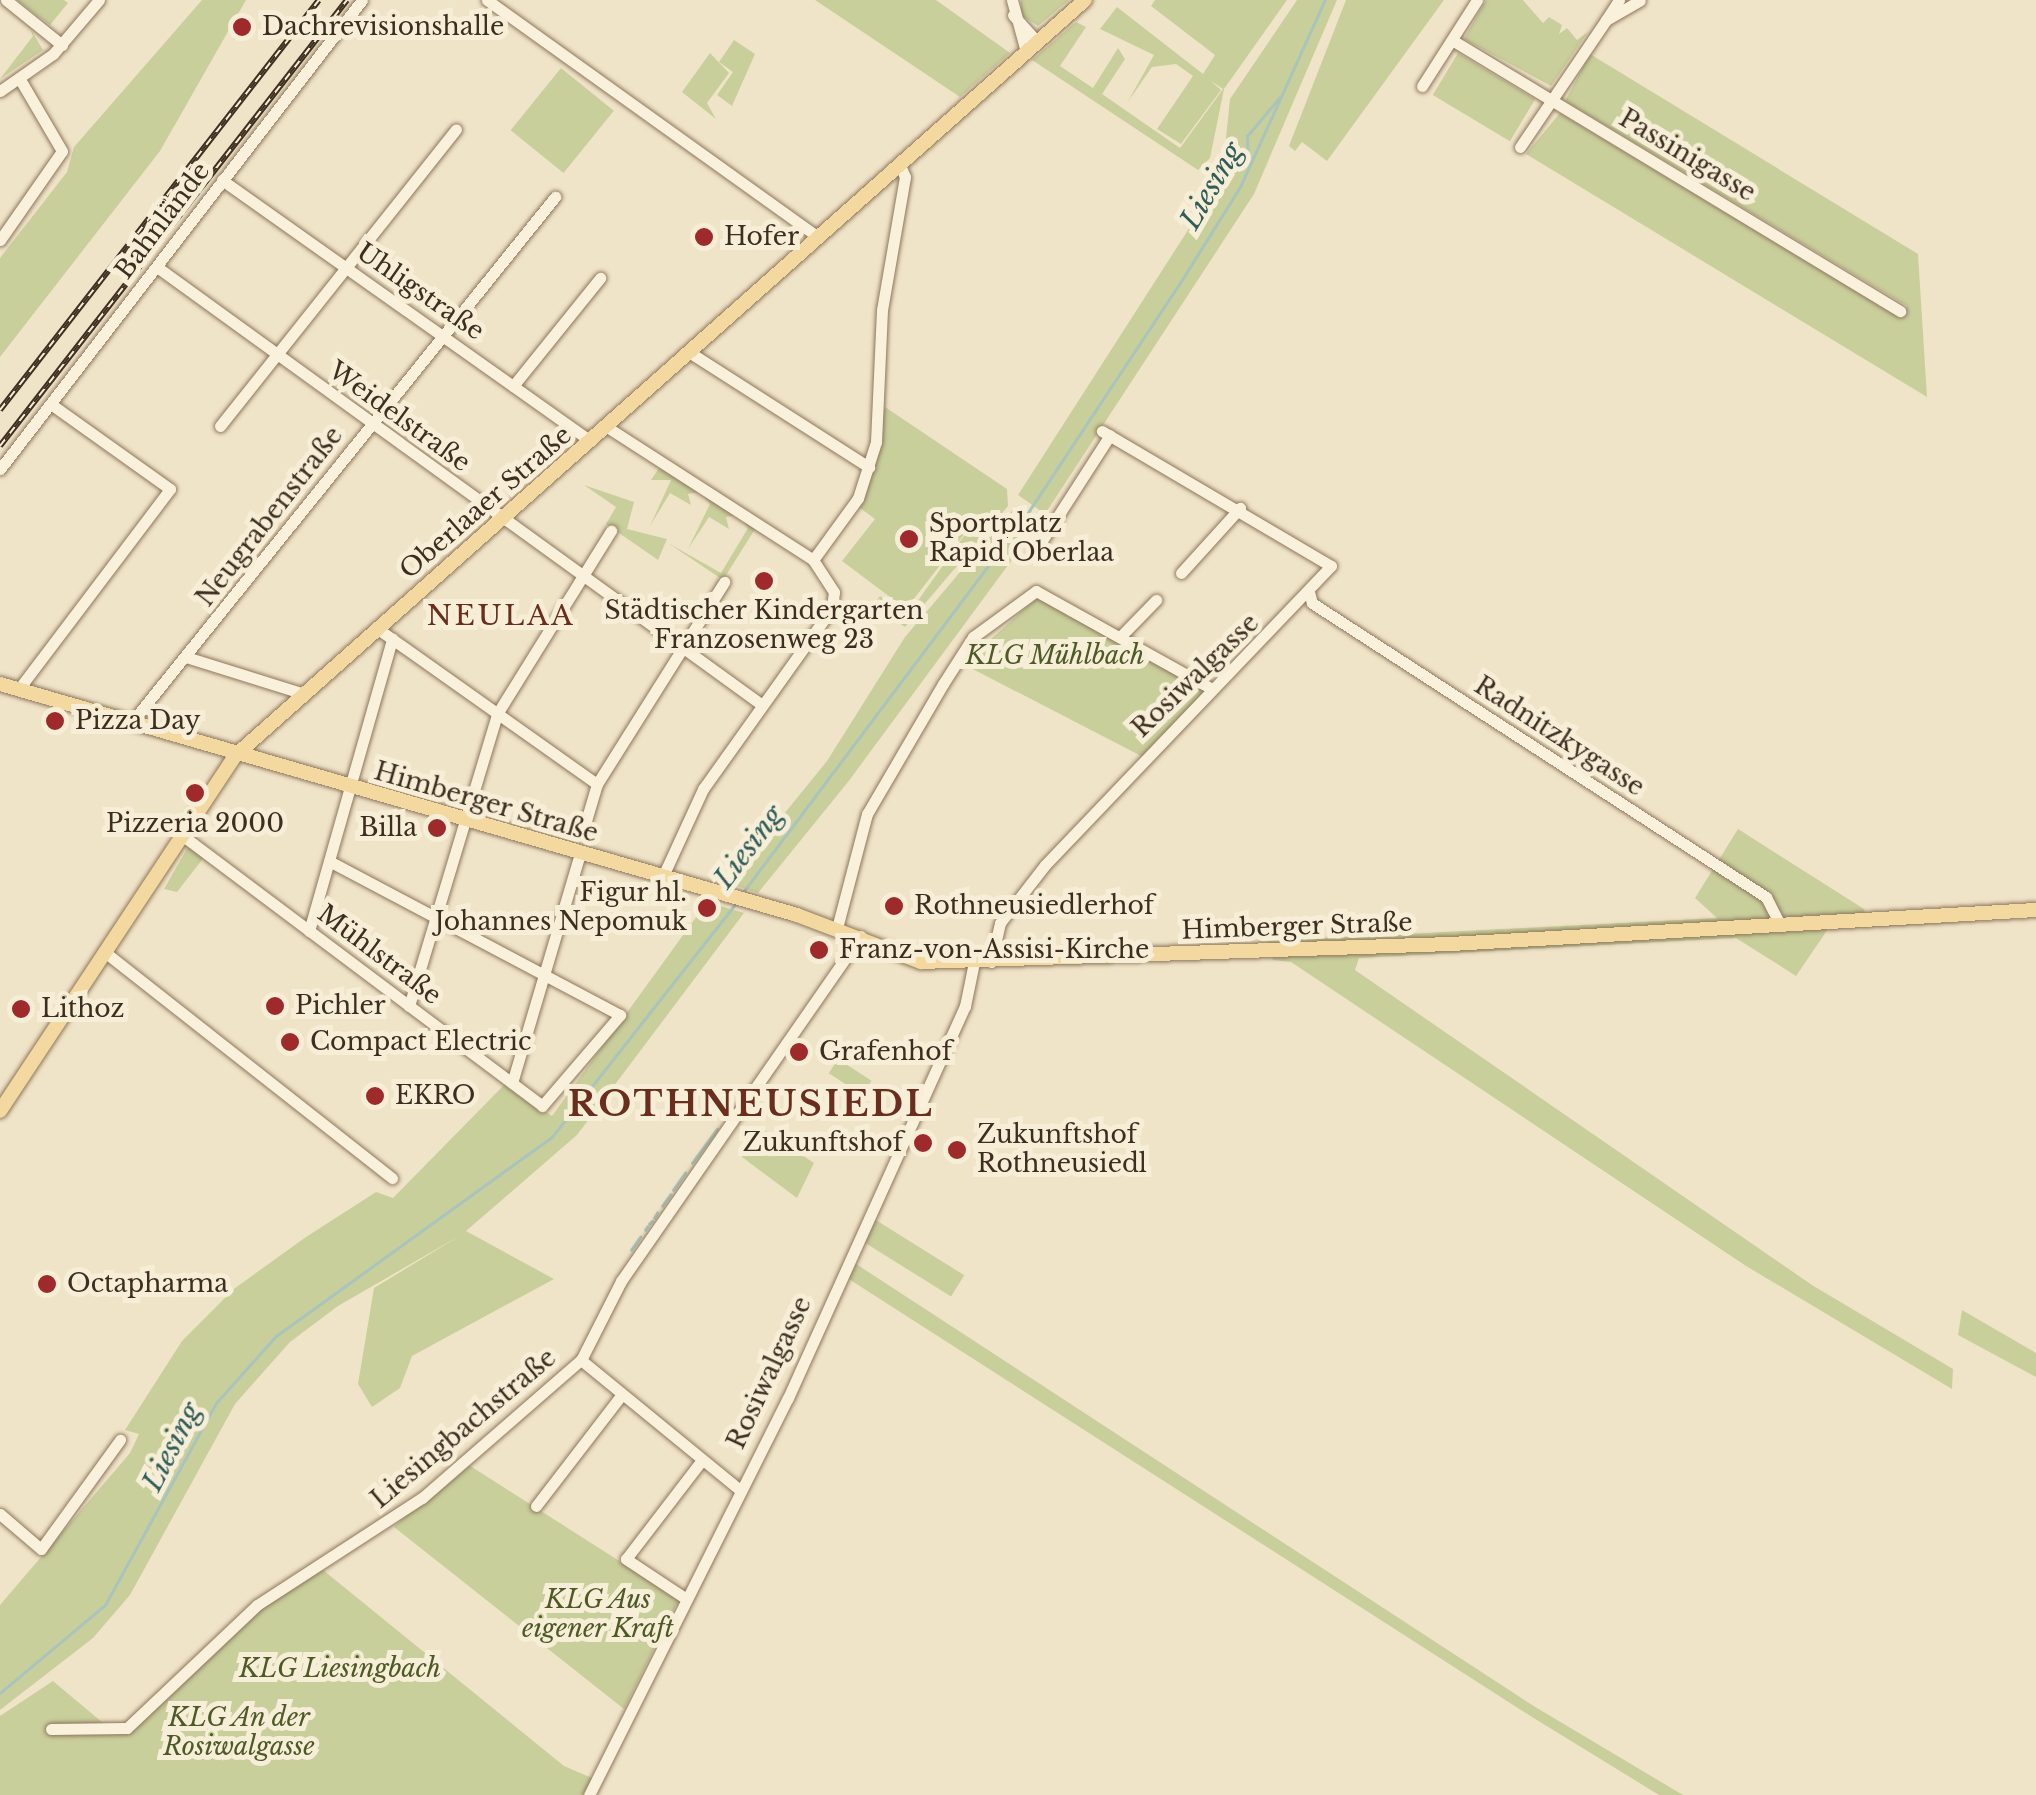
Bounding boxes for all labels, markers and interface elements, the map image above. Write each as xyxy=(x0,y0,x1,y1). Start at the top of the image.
place label: Dachrevisionshalle xyxy=(262,12,504,42)
marker: Dachrevisionshalle xyxy=(231,16,253,38)
street label: Passinigasse xyxy=(1613,104,1761,208)
water label: Liesing xyxy=(1174,137,1250,235)
street label: Bahnlände xyxy=(110,157,216,285)
place label: Hofer xyxy=(724,222,799,252)
marker: Hofer xyxy=(693,226,715,248)
street label: Uhligstraße xyxy=(351,237,489,347)
street label: Weidelstraße xyxy=(322,356,476,478)
street label: Oberlaaer Straße xyxy=(394,420,578,586)
street label: Neugrabenstraße xyxy=(191,421,349,613)
place label: Sportplatz Rapid Oberlaa xyxy=(929,510,1114,569)
marker: Sportplatz Rapid Oberlaa xyxy=(898,528,920,550)
marker: Städtischer Kindergarten Franzosenweg 23 xyxy=(753,570,775,592)
place label: Städtischer Kindergarten Franzosenweg 23 xyxy=(604,597,924,656)
district label: NEULAA xyxy=(427,599,575,633)
street label: Rosiwalgasse xyxy=(1126,608,1266,744)
park label: KLG Mühlbach xyxy=(965,641,1145,671)
street label: Radnitzkygasse xyxy=(1468,671,1650,803)
place label: Pizza Day xyxy=(75,706,201,736)
marker: Pizza Day xyxy=(44,710,66,732)
street label: Himberger Straße xyxy=(370,757,602,849)
marker: Pizzeria 2000 xyxy=(184,782,206,804)
water label: Liesing xyxy=(707,799,791,895)
place label: Pizzeria 2000 xyxy=(106,809,284,839)
place label: Billa xyxy=(359,813,417,843)
marker: Billa xyxy=(426,817,448,839)
place label: Figur hl. Johannes Nepomuk xyxy=(435,879,687,938)
place label: Rothneusiedlerhof xyxy=(914,891,1154,921)
marker: Rothneusiedlerhof xyxy=(883,895,905,917)
marker: Figur hl. Johannes Nepomuk xyxy=(696,897,718,919)
street label: Mühlstraße xyxy=(311,899,447,1011)
street label: Himberger Straße xyxy=(1181,908,1413,946)
place label: Franz-von-Assisi-Kirche xyxy=(839,935,1149,965)
marker: Franz-von-Assisi-Kirche xyxy=(808,939,830,961)
place label: Pichler xyxy=(295,991,386,1021)
place label: Lithoz xyxy=(41,994,124,1024)
marker: Pichler xyxy=(264,995,286,1017)
marker: Lithoz xyxy=(10,998,32,1020)
place label: Compact Electric xyxy=(310,1027,531,1057)
marker: Compact Electric xyxy=(279,1031,301,1053)
place label: Grafenhof xyxy=(819,1037,952,1067)
marker: Grafenhof xyxy=(788,1041,810,1063)
place label: EKRO xyxy=(395,1081,475,1111)
district label: ROTHNEUSIEDL xyxy=(568,1083,934,1125)
marker: EKRO xyxy=(364,1085,386,1107)
place label: Zukunftshof Rothneusiedl xyxy=(977,1121,1147,1180)
place label: Zukunftshof xyxy=(743,1128,903,1158)
marker: Zukunftshof xyxy=(912,1132,934,1154)
marker: Zukunftshof Rothneusiedl xyxy=(946,1139,968,1161)
place label: Octapharma xyxy=(67,1269,228,1299)
marker: Octapharma xyxy=(36,1273,58,1295)
street label: Rosiwalgasse xyxy=(722,1292,818,1454)
street label: Liesingbachstraße xyxy=(366,1343,562,1515)
water label: Liesing xyxy=(136,1397,208,1497)
park label: KLG Aus eigener Kraft xyxy=(522,1586,674,1645)
park label: KLG Liesingbach xyxy=(239,1654,441,1684)
park label: KLG An der Rosiwalgasse xyxy=(163,1704,315,1763)

